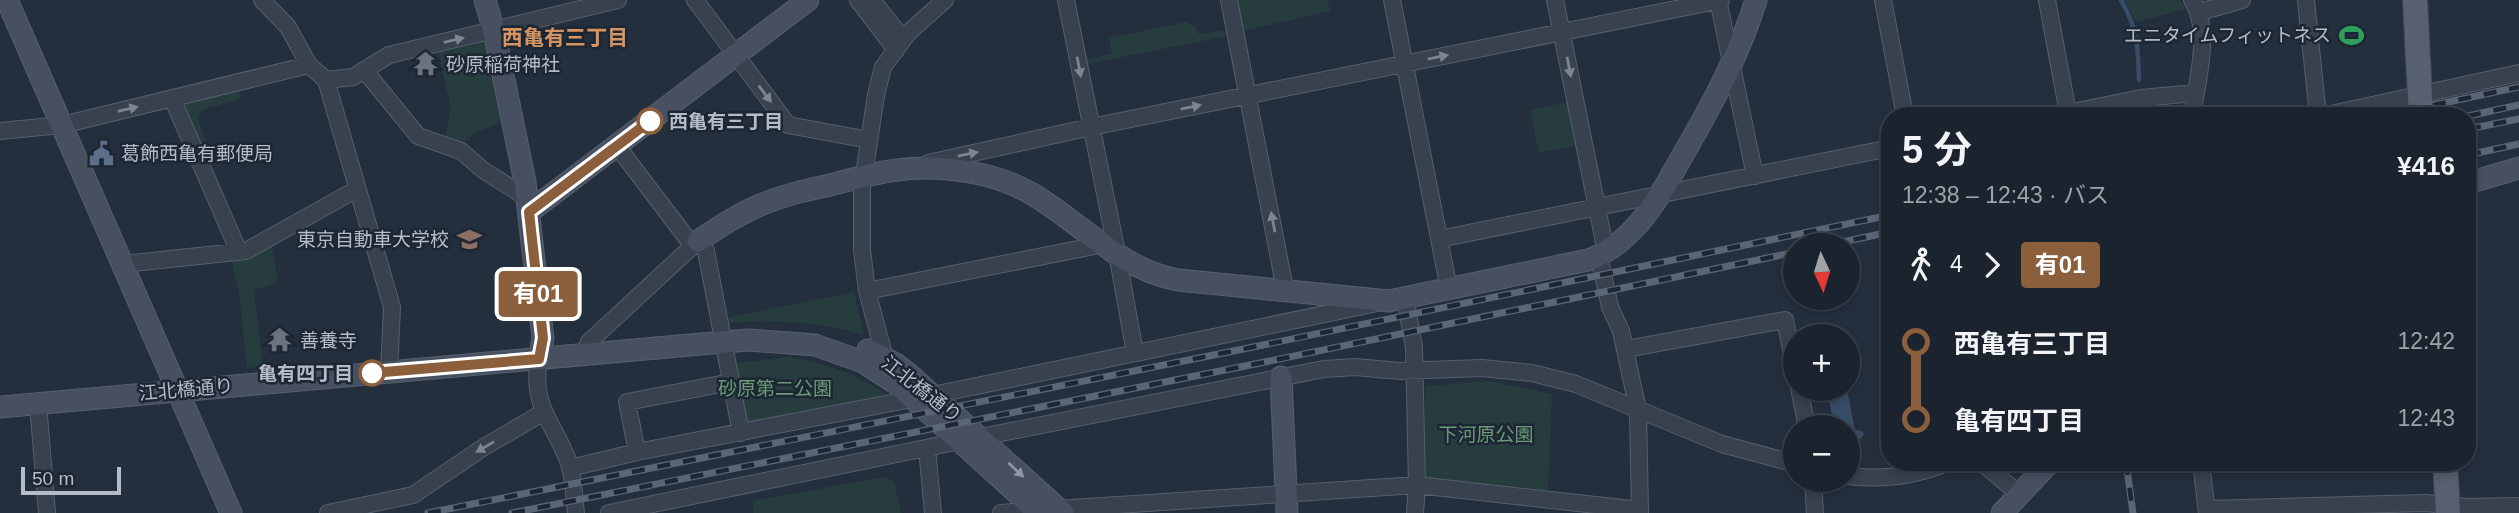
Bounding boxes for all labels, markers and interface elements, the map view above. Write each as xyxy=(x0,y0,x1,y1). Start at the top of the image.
sports icon: エニタイムフィットネス xyxy=(2337,21,2365,49)
place label: エニタイムフィットネス xyxy=(2124,25,2331,46)
district label: 西亀有三丁目 xyxy=(502,26,628,49)
one-way arrow xyxy=(443,34,465,45)
temple icon: 砂原稲荷神社 xyxy=(412,50,440,78)
one-way arrow xyxy=(1427,52,1449,63)
place label: 砂原稲荷神社 xyxy=(446,54,560,75)
one-way arrow xyxy=(1074,56,1085,78)
one-way arrow xyxy=(1563,56,1574,78)
one-way arrow xyxy=(757,85,772,103)
one-way arrow xyxy=(1180,102,1202,113)
one-way arrow xyxy=(117,103,139,114)
marker: 西亀有三丁目 xyxy=(637,108,663,134)
place label: 西亀有三丁目 xyxy=(669,111,783,132)
text: 5 分 xyxy=(1902,129,1972,171)
public building icon: 葛飾西亀有郵便局 xyxy=(87,139,115,167)
place label: 葛飾西亀有郵便局 xyxy=(121,143,273,164)
one-way arrow xyxy=(957,148,979,159)
text: ¥416 xyxy=(2397,151,2455,181)
text: 12:38 – 12:43 · バス xyxy=(1902,182,2109,208)
one-way arrow xyxy=(1267,211,1278,233)
school or university icon: 東京自動車大学校 xyxy=(455,225,483,253)
place label: 東京自動車大学校 xyxy=(297,229,449,250)
north arrow xyxy=(1783,233,1860,310)
map controls xyxy=(1783,233,1860,492)
icon: walk xyxy=(1902,246,1940,284)
icon: forward xyxy=(1973,246,2011,284)
text: 4 xyxy=(1950,251,1963,277)
text: 有01 xyxy=(2035,251,2086,278)
line badge: 有01 xyxy=(498,271,578,317)
text: 有01 xyxy=(513,280,563,307)
button: + xyxy=(1783,324,1860,401)
temple icon: 善養寺 xyxy=(266,326,294,354)
text: 12:42 xyxy=(2397,328,2455,354)
text: 西亀有三丁目 xyxy=(1954,329,2110,359)
place label: 善養寺 xyxy=(300,330,357,351)
street label: 江北橋通り xyxy=(878,352,966,427)
marker: 亀有四丁目 xyxy=(359,360,385,386)
place label: 亀有四丁目 xyxy=(258,363,353,384)
street label: 江北橋通り xyxy=(138,375,234,404)
park label: 砂原第二公園 xyxy=(718,378,832,399)
text: 12:43 xyxy=(2397,405,2455,431)
text: 亀有四丁目 xyxy=(1954,406,2084,436)
button: − xyxy=(1783,415,1860,492)
park label: 下河原公園 xyxy=(1438,424,1534,445)
one-way arrow xyxy=(475,440,494,453)
one-way arrow xyxy=(1007,462,1024,478)
scale bar xyxy=(21,464,121,496)
text: 50 m xyxy=(32,468,74,489)

